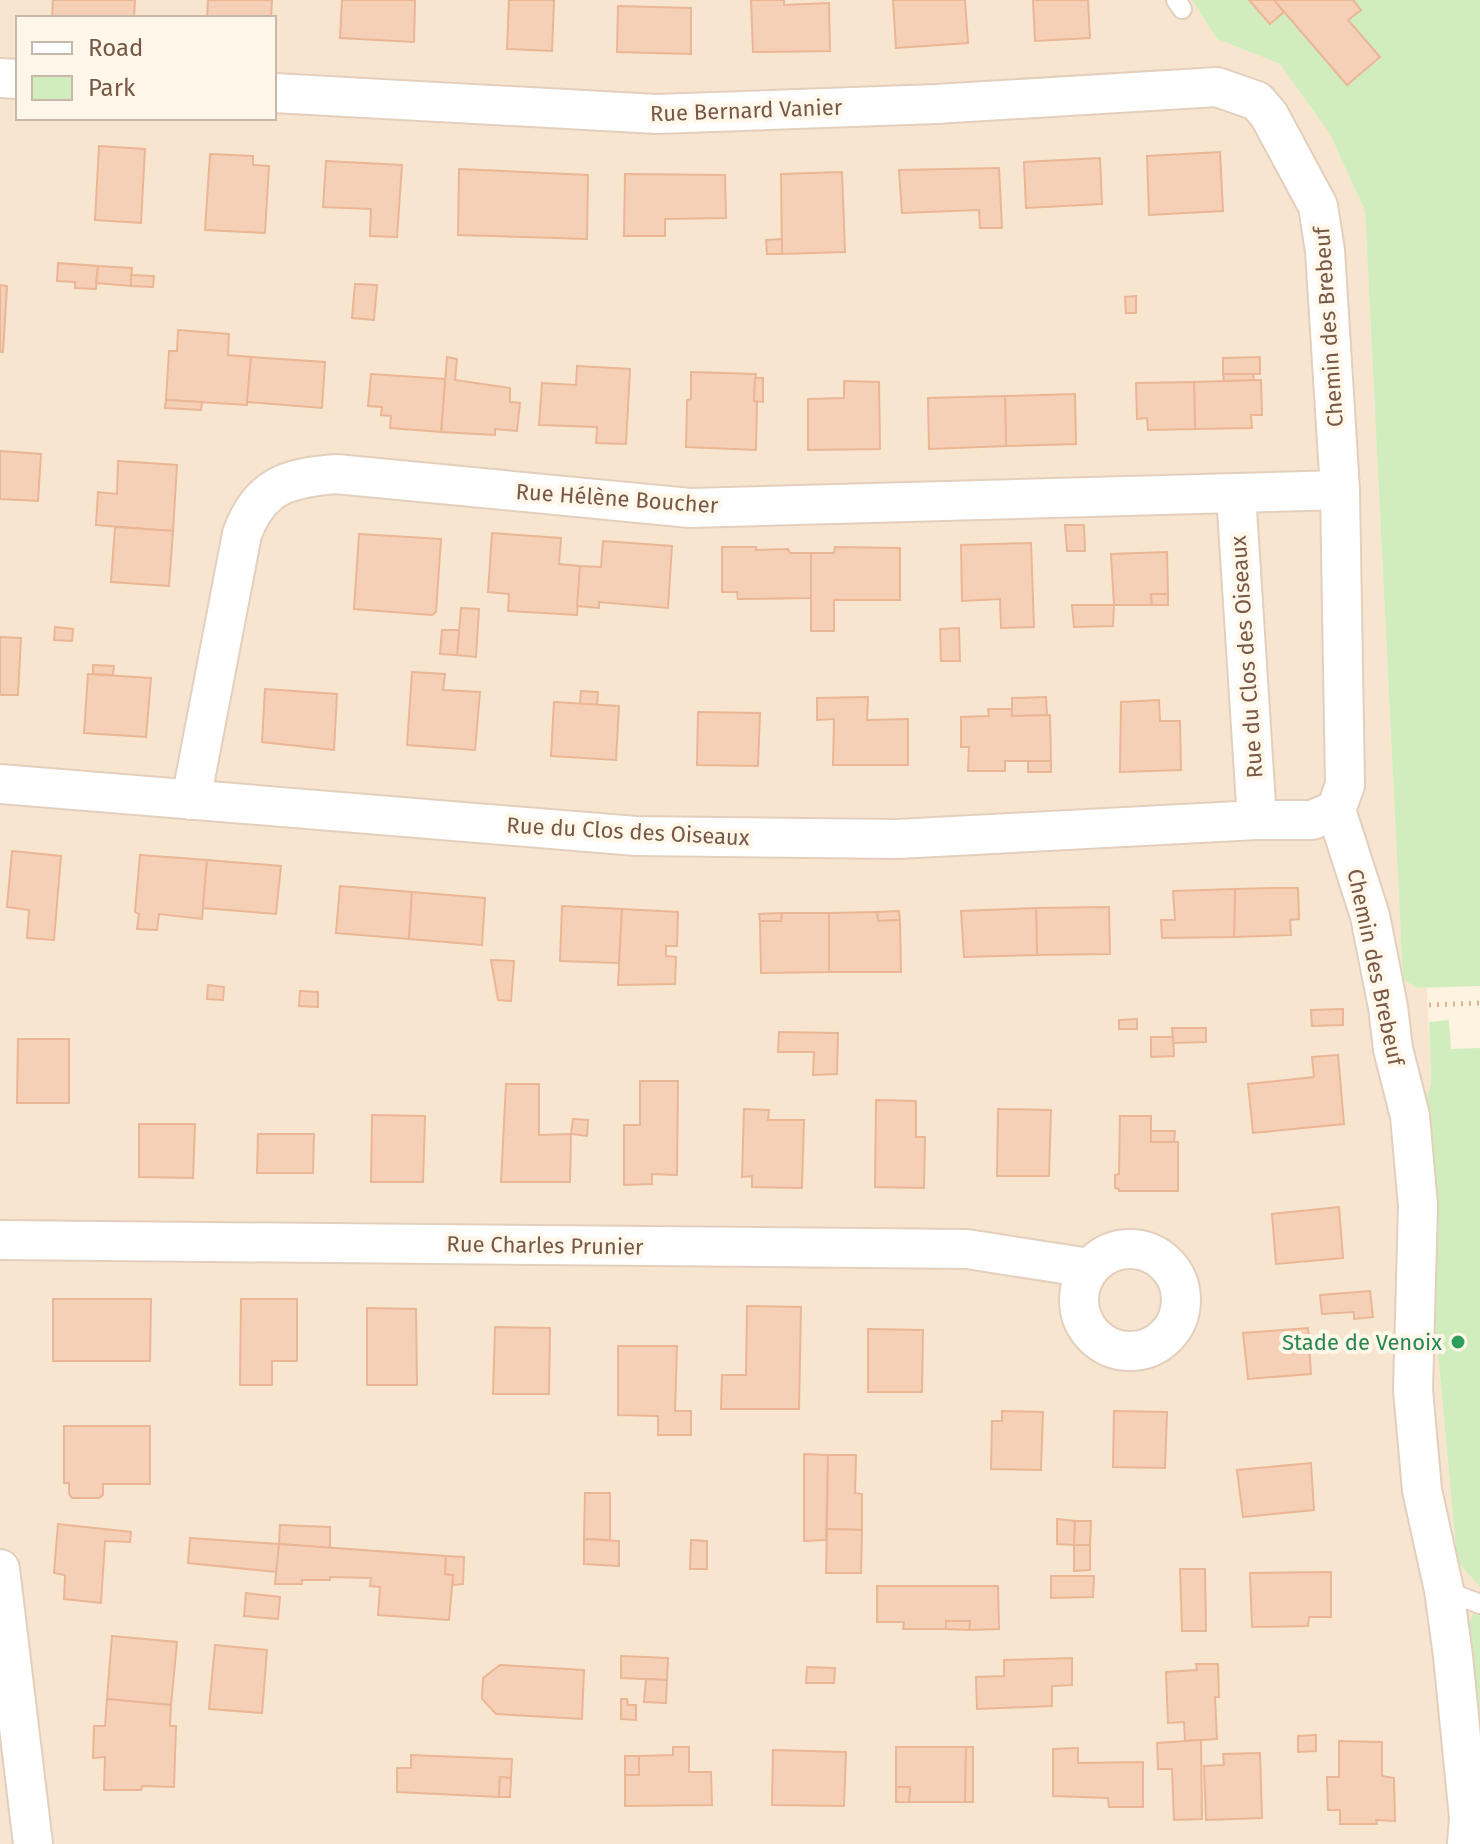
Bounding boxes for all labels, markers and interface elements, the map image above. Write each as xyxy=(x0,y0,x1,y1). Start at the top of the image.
legend xyxy=(16,16,276,120)
text: Road xyxy=(88,34,143,62)
text: Park xyxy=(88,74,136,102)
street label: Rue Bernard Vanier xyxy=(649,94,843,127)
street label: Chemin des Brebeuf xyxy=(1308,224,1349,428)
street label: Rue Hélène Boucher xyxy=(515,478,720,519)
street label: Rue du Clos des Oiseaux xyxy=(1225,534,1268,779)
street label: Rue du Clos des Oiseaux xyxy=(506,812,750,851)
street label: Chemin des Brebeuf xyxy=(1341,866,1410,1070)
street label: Rue Charles Prunier xyxy=(446,1230,644,1261)
place label: Stade de Venoix xyxy=(1282,1329,1442,1356)
marker: Stade de Venoix xyxy=(1449,1333,1467,1351)

